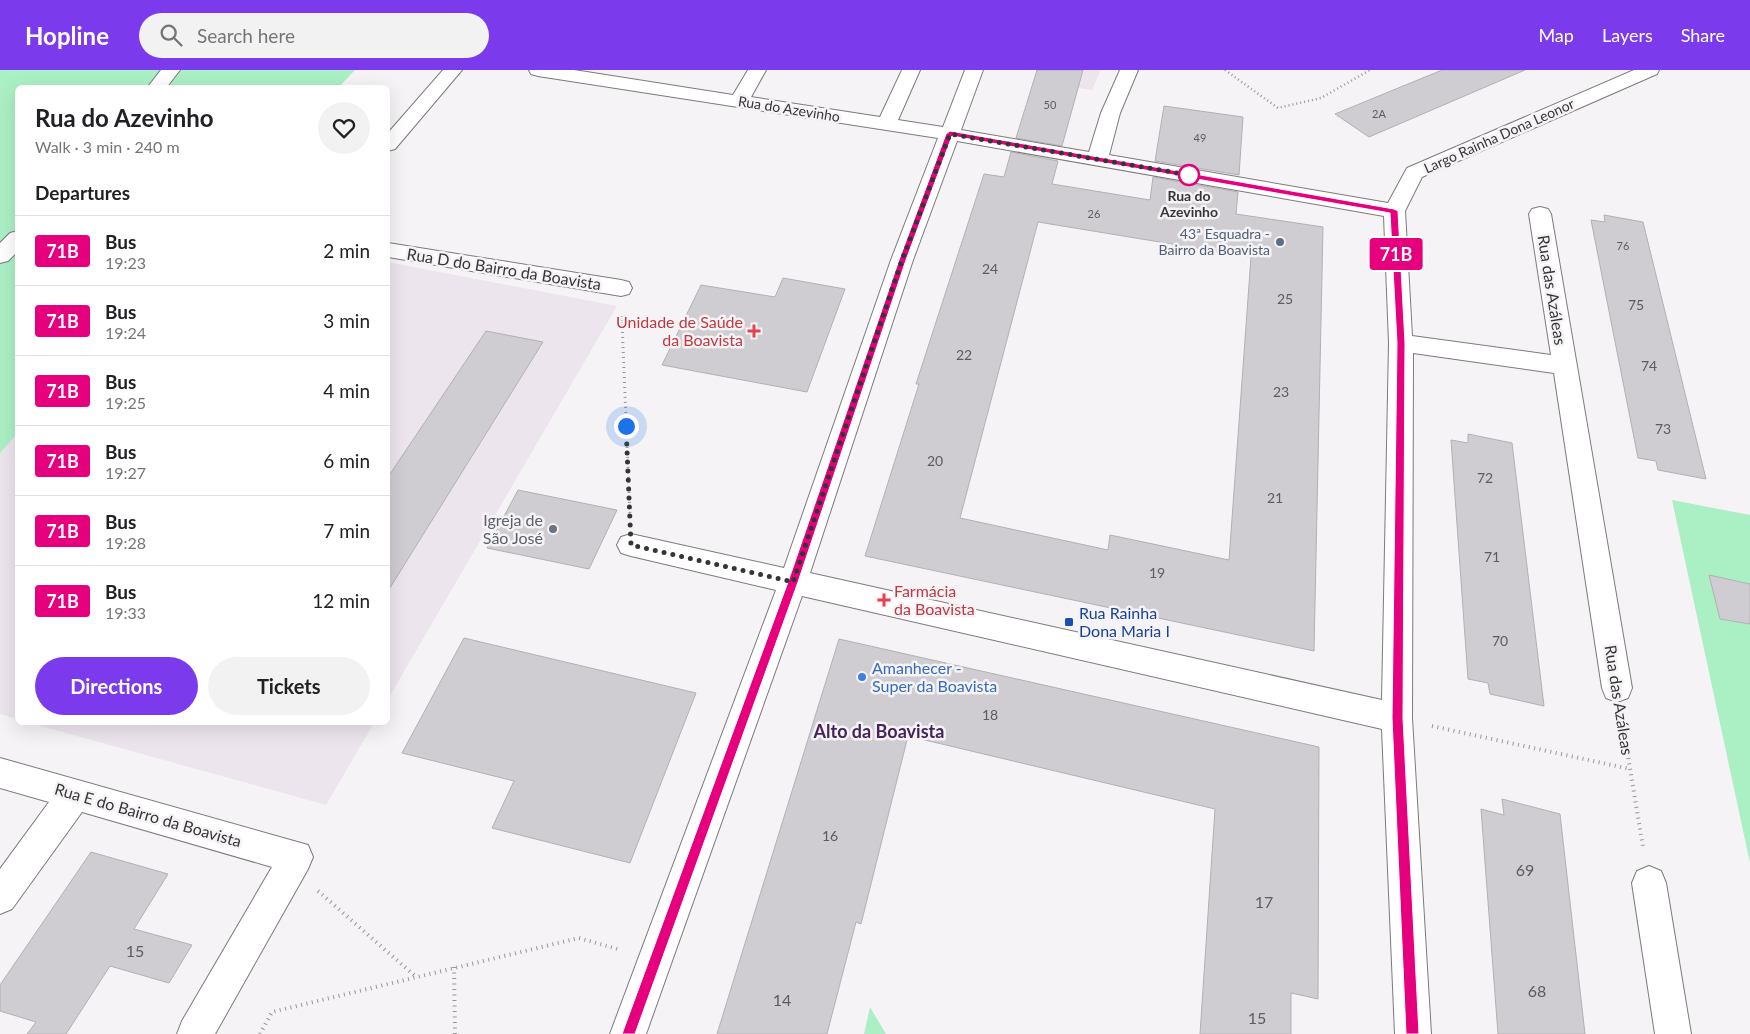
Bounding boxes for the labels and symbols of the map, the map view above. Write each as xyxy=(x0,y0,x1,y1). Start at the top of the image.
street label: Rua do Azevinho xyxy=(737,92,841,125)
street label: Largo Rainha Dona Leonor xyxy=(1421,95,1577,176)
house number: 50 xyxy=(1044,98,1057,111)
house number: 2A xyxy=(1372,107,1386,120)
house number: 49 xyxy=(1194,131,1206,144)
marker: Rua do Azevinho xyxy=(1178,164,1200,186)
place label: Rua do Azevinho xyxy=(1159,187,1218,220)
house number: 26 xyxy=(1088,207,1100,220)
place label: 43ª Esquadra - Bairro da Boavista xyxy=(1159,225,1270,258)
street label: Rua das Azáleas xyxy=(1534,234,1571,346)
marker: 43ª Esquadra - Bairro da Boavista xyxy=(1274,236,1286,248)
line badge: 71B xyxy=(1367,238,1425,270)
house number: 76 xyxy=(1617,239,1629,252)
street label: Rua D do Bairro da Boavista xyxy=(406,244,603,293)
house number: 24 xyxy=(982,260,998,277)
house number: 25 xyxy=(1277,290,1293,307)
house number: 75 xyxy=(1628,296,1644,313)
place label: Unidade de Saúde da Boavista xyxy=(616,312,743,349)
marker: Unidade de Saúde da Boavista xyxy=(747,324,761,338)
house number: 22 xyxy=(956,346,972,363)
house number: 74 xyxy=(1641,357,1657,374)
house number: 23 xyxy=(1273,383,1289,400)
your location xyxy=(614,414,639,439)
house number: 73 xyxy=(1655,420,1671,437)
house number: 20 xyxy=(927,452,943,469)
house number: 72 xyxy=(1477,469,1493,486)
house number: 21 xyxy=(1267,489,1283,506)
place label: Igreja de São José xyxy=(483,510,543,547)
marker: Igreja de São José xyxy=(547,523,559,535)
house number: 71 xyxy=(1484,548,1500,565)
house number: 19 xyxy=(1149,564,1165,581)
place label: Farmácia da Boavista xyxy=(894,581,975,618)
marker: Farmácia da Boavista xyxy=(878,594,890,606)
place label: Rua Rainha Dona Maria I xyxy=(1079,603,1170,640)
marker: Rua Rainha Dona Maria I xyxy=(1063,616,1075,628)
house number: 70 xyxy=(1492,632,1508,649)
street label: Rua das Azáleas xyxy=(1601,644,1638,756)
place label: Amanhecer - Super da Boavista xyxy=(872,658,997,695)
marker: Amanhecer - Super da Boavista xyxy=(856,671,868,683)
house number: 18 xyxy=(982,706,998,723)
district label: Alto da Boavista xyxy=(813,720,944,742)
street label: Rua E do Bairro da Boavista xyxy=(53,779,244,850)
house number: 16 xyxy=(822,827,838,844)
house number: 69 xyxy=(1516,860,1534,879)
house number: 17 xyxy=(1255,892,1273,911)
house number: 15 xyxy=(126,941,144,960)
house number: 68 xyxy=(1528,981,1546,1000)
house number: 14 xyxy=(773,990,791,1009)
house number: 15 xyxy=(1248,1008,1266,1027)

